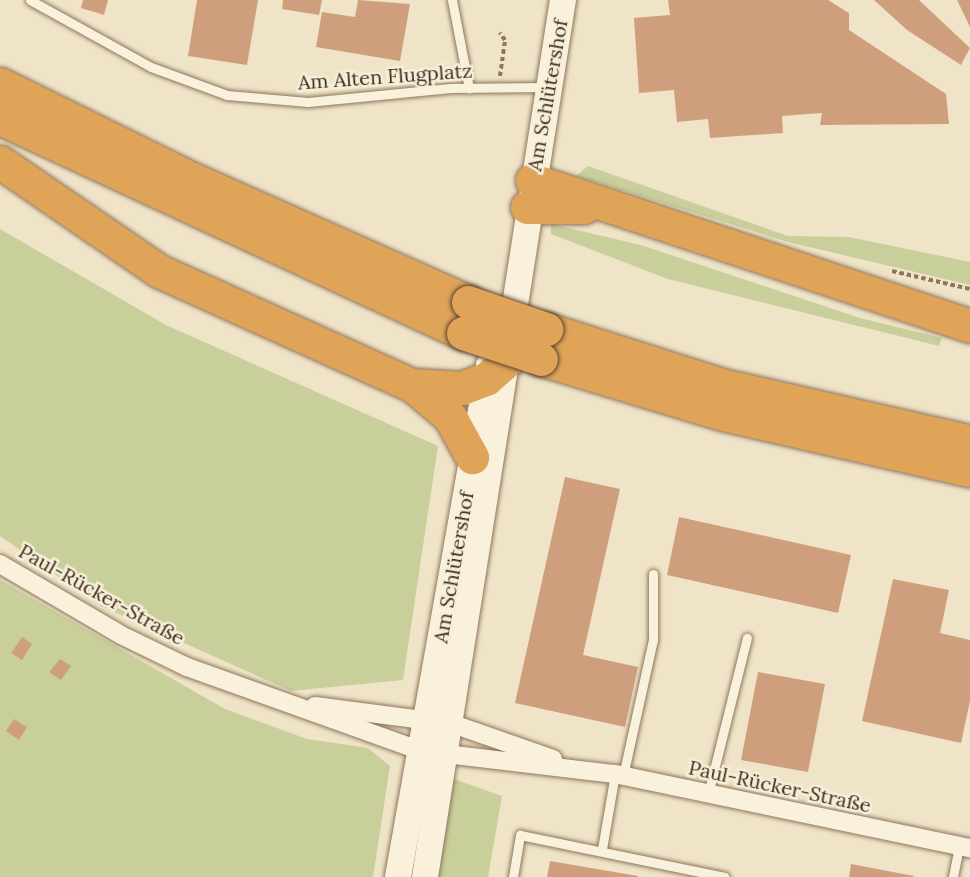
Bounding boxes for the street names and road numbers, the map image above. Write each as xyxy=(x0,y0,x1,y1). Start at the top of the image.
street label: Am Schlütershof xyxy=(522,17,572,173)
street label: Am Alten Flugplatz xyxy=(297,58,473,94)
street label: Am Schlütershof xyxy=(428,489,478,645)
street label: Paul-Rücker-Straße xyxy=(15,538,189,650)
street label: Paul-Rücker-Straße xyxy=(687,755,873,817)

